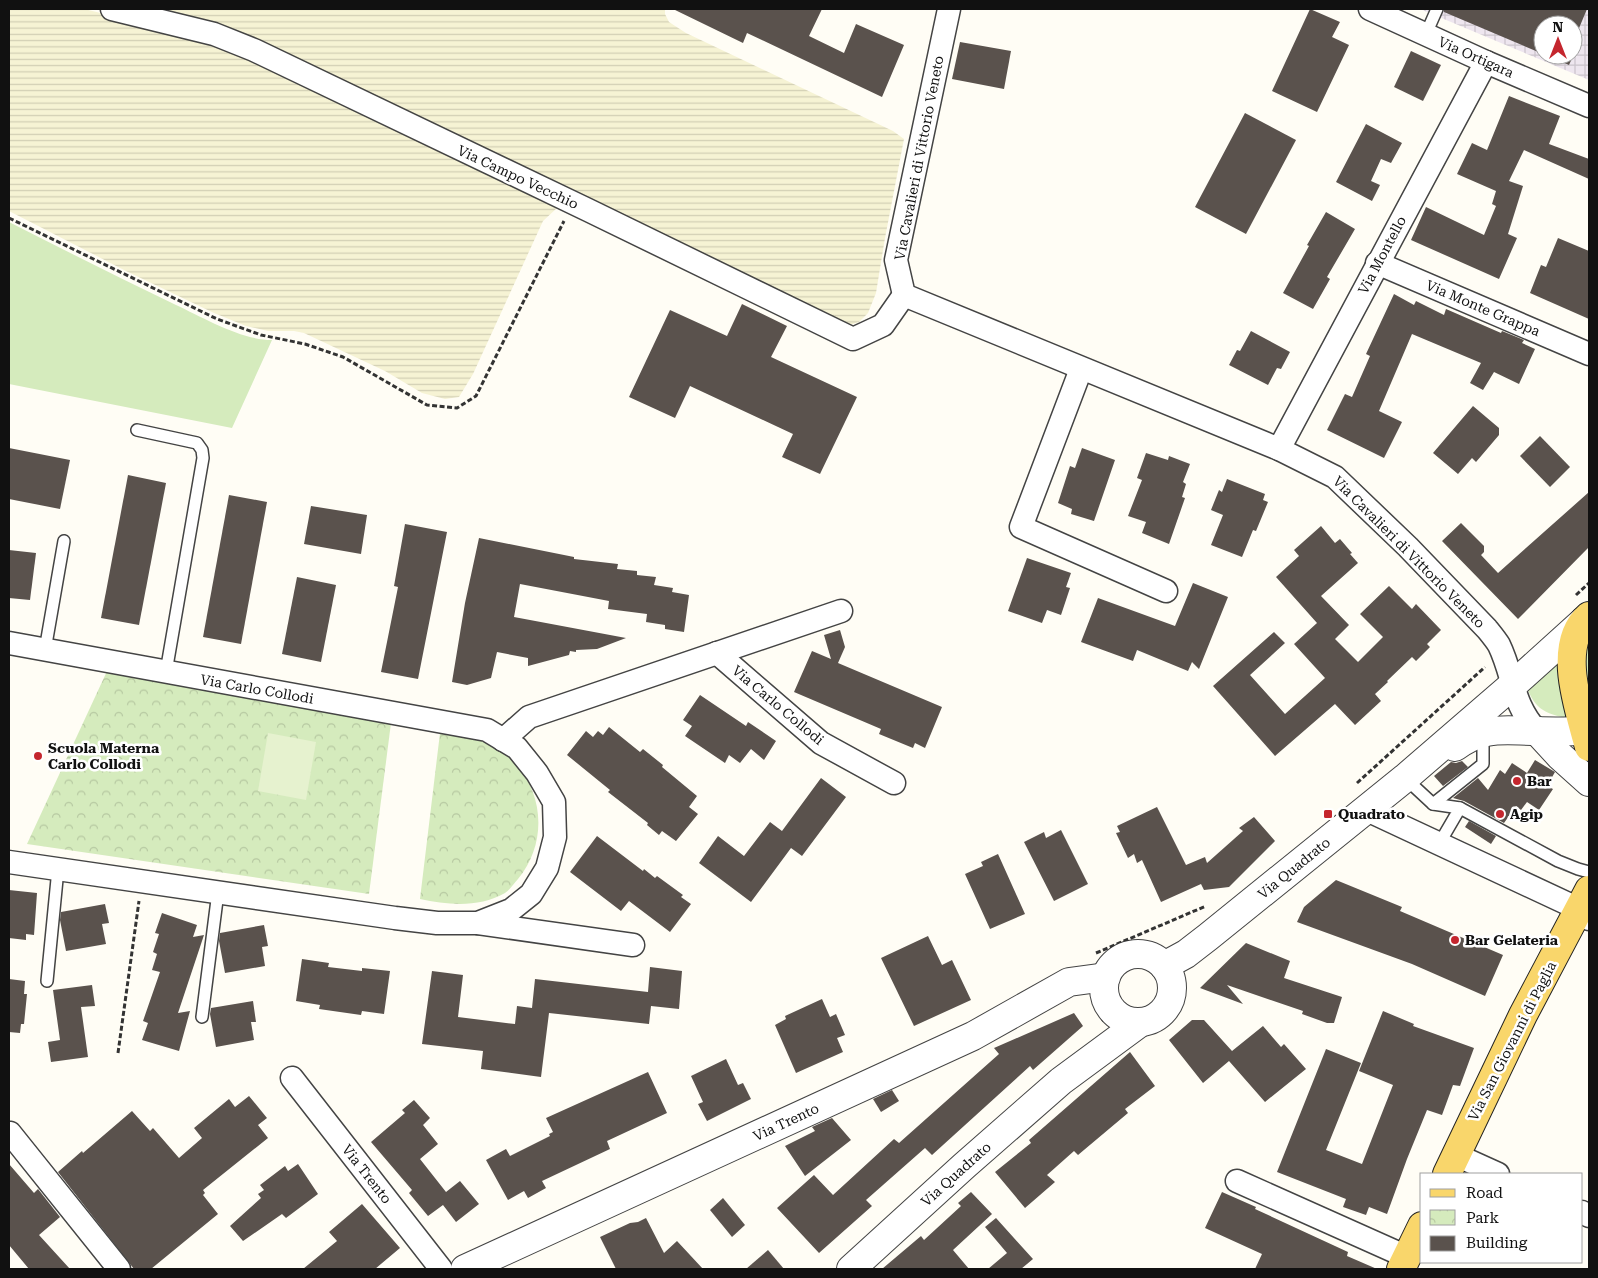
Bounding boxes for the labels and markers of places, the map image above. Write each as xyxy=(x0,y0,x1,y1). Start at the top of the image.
place label: Scuola Materna Carlo Collodi xyxy=(48,740,160,772)
marker: Scuola Materna Carlo Collodi xyxy=(32,750,44,762)
place label: Bar xyxy=(1527,773,1552,789)
marker: Bar xyxy=(1511,775,1523,787)
place label: Quadrato xyxy=(1338,806,1405,822)
place label: Agip xyxy=(1510,806,1543,822)
marker: Quadrato xyxy=(1322,808,1334,820)
marker: Agip xyxy=(1494,808,1506,820)
place label: Bar Gelateria xyxy=(1465,932,1559,948)
marker: Bar Gelateria xyxy=(1449,934,1461,946)

